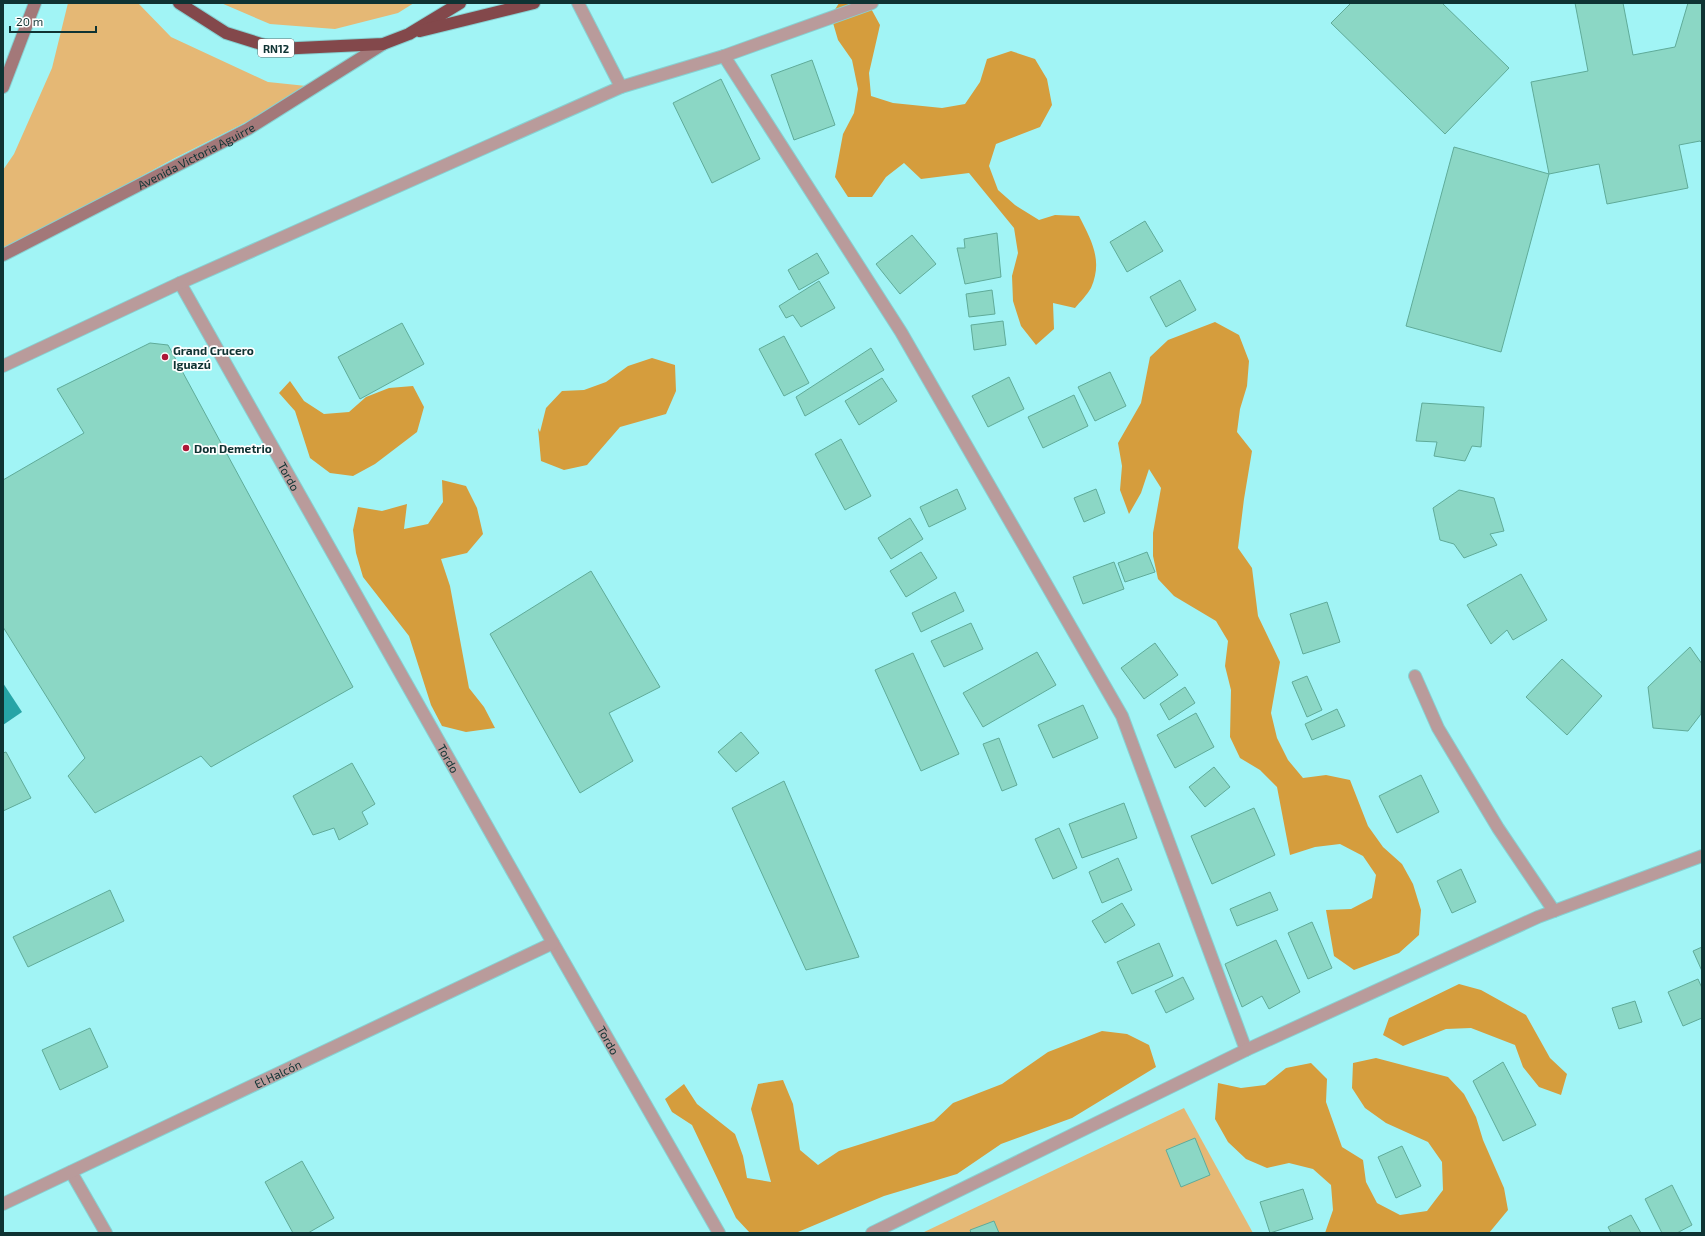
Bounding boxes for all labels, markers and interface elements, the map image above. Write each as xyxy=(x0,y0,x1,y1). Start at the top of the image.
scale bar xyxy=(10,8,96,34)
text: 20 m xyxy=(16,14,43,28)
road number: RN12 xyxy=(258,39,294,57)
street label: Avenida Victoria Aguirre xyxy=(135,120,257,192)
place label: Grand Crucero Iguazú xyxy=(173,343,254,371)
marker: Grand Crucero Iguazú xyxy=(160,352,170,362)
place label: Don Demetrio xyxy=(194,441,272,455)
marker: Don Demetrio xyxy=(181,443,191,453)
street label: Tordo xyxy=(276,459,303,493)
street label: Tordo xyxy=(435,741,462,775)
street label: Tordo xyxy=(595,1023,622,1057)
street label: El Halcón xyxy=(252,1057,303,1091)

